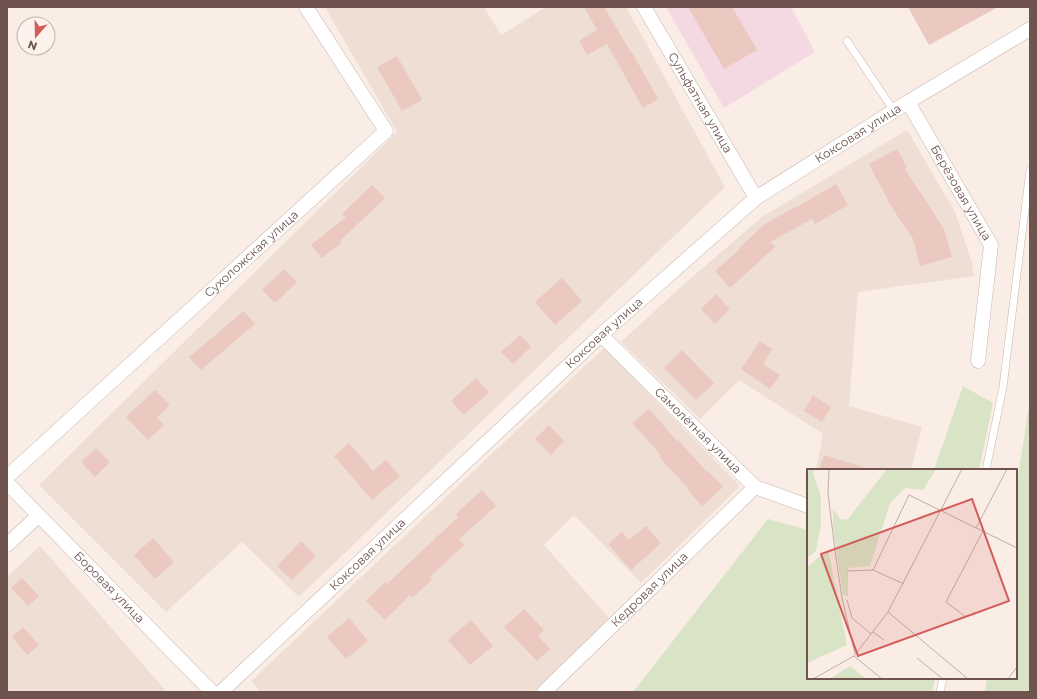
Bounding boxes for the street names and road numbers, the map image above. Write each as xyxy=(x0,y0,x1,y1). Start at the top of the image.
street label: Сульфатная улица xyxy=(665,49,736,156)
street label: Коксовая улица xyxy=(812,100,904,166)
street label: Берёзовая улица xyxy=(928,142,995,243)
street label: Сухоложская улица xyxy=(201,207,301,300)
street label: Коксовая улица xyxy=(562,294,645,372)
street label: Самолётная улица xyxy=(652,384,745,476)
street label: Коксовая улица xyxy=(326,515,408,593)
street label: Боровая улица xyxy=(71,548,148,626)
street label: Кедровая улица xyxy=(608,549,691,630)

